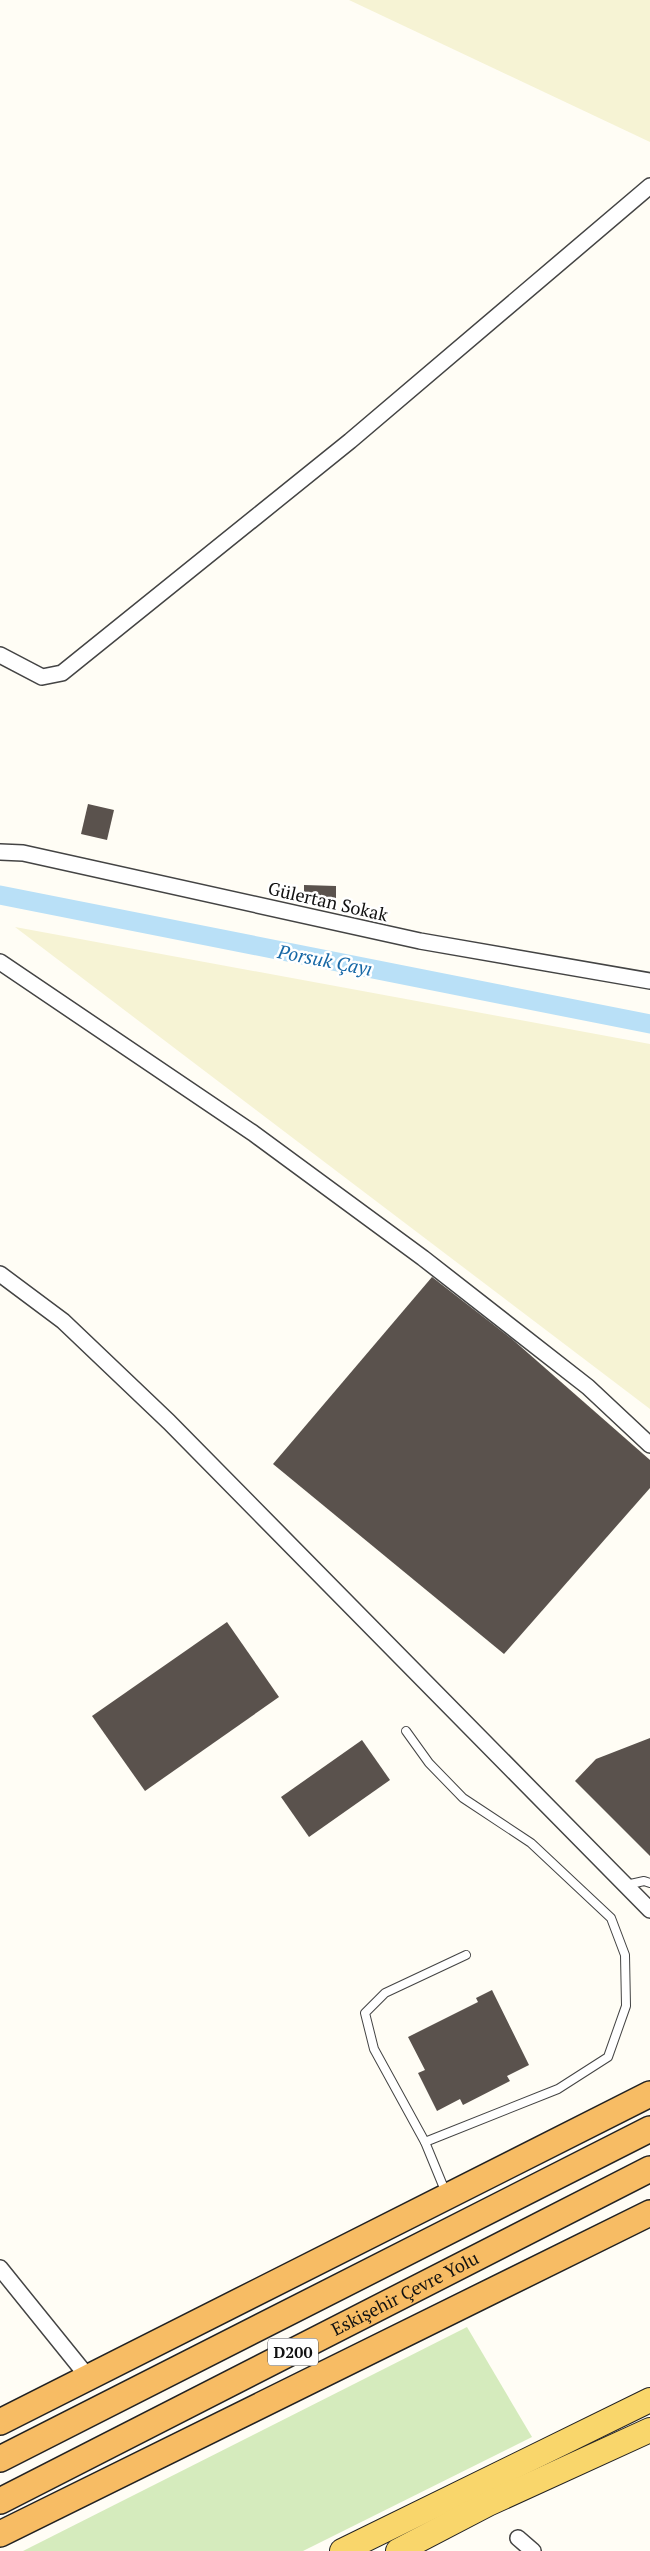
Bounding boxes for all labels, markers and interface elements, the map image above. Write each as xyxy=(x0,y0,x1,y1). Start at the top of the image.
street label: Gülertan Sokak xyxy=(266,876,391,927)
water label: Porsuk Çayı xyxy=(275,938,374,981)
street label: Eskişehir Çevre Yolu xyxy=(327,2245,483,2341)
road number: D200 xyxy=(268,2338,318,2366)

